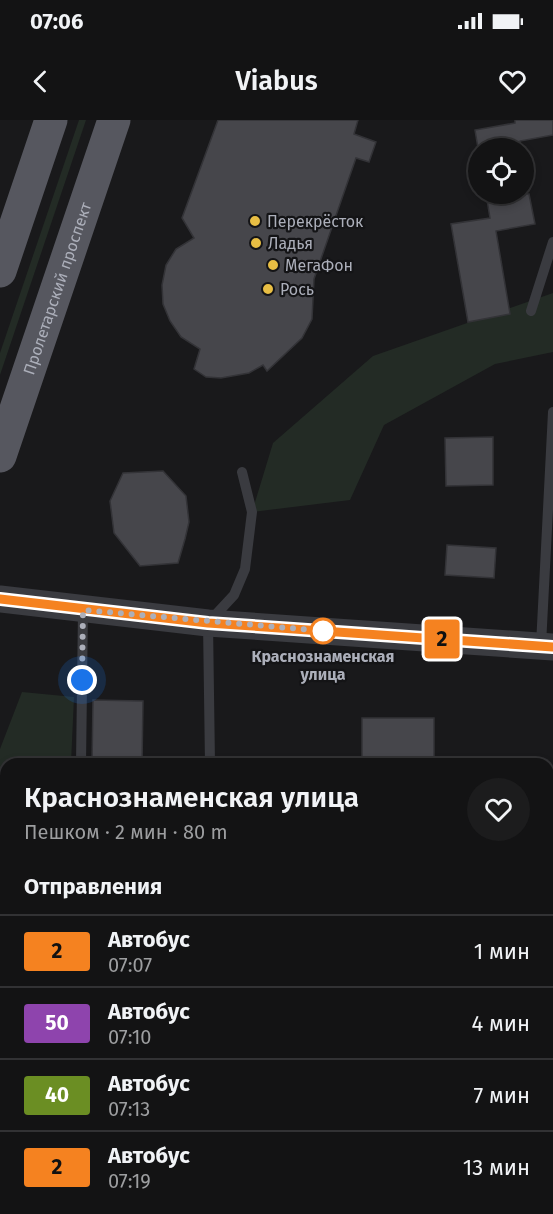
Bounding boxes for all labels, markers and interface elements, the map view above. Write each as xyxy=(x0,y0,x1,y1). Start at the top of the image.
text: 07:06 xyxy=(30,8,83,35)
icon: back xyxy=(24,65,57,98)
text: Viabus xyxy=(235,65,318,97)
icon: heart xyxy=(496,65,529,98)
map controls xyxy=(468,138,534,204)
button: locate xyxy=(468,138,534,204)
street label: Пролетарский проспект xyxy=(19,199,95,377)
place label: Перекрёсток xyxy=(267,212,364,231)
marker: Перекрёсток xyxy=(248,214,262,228)
place label: Ладья xyxy=(268,234,313,253)
marker: Ладья xyxy=(249,236,263,250)
place label: МегаФон xyxy=(285,256,353,275)
marker: МегаФон xyxy=(266,258,280,272)
place label: Рось xyxy=(280,280,314,299)
marker: Рось xyxy=(261,282,275,296)
marker: Краснознаменская улица xyxy=(310,618,336,644)
line badge: 2 xyxy=(422,620,462,658)
text: 2 xyxy=(437,626,447,652)
place label: Краснознаменская улица xyxy=(251,647,395,684)
your location xyxy=(67,665,97,695)
button: heart xyxy=(467,778,530,841)
text: Краснознаменская улица xyxy=(24,781,359,814)
text: Пешком · 2 мин · 80 m xyxy=(24,820,228,844)
text: Отправления xyxy=(24,873,162,900)
text: Автобус xyxy=(108,926,190,953)
text: 2 xyxy=(52,938,62,964)
text: 1 мин xyxy=(474,938,530,965)
text: 07:07 xyxy=(108,953,152,977)
text: Автобус xyxy=(108,998,190,1025)
text: 50 xyxy=(45,1010,69,1036)
text: 4 мин xyxy=(471,1010,530,1037)
text: 07:10 xyxy=(108,1025,151,1049)
text: Автобус xyxy=(108,1070,190,1097)
text: 40 xyxy=(45,1082,69,1108)
text: 7 мин xyxy=(473,1082,530,1109)
text: 07:13 xyxy=(108,1097,150,1121)
text: Автобус xyxy=(108,1142,190,1169)
text: 2 xyxy=(52,1154,62,1180)
text: 13 мин xyxy=(463,1154,530,1181)
text: 07:19 xyxy=(108,1169,151,1193)

